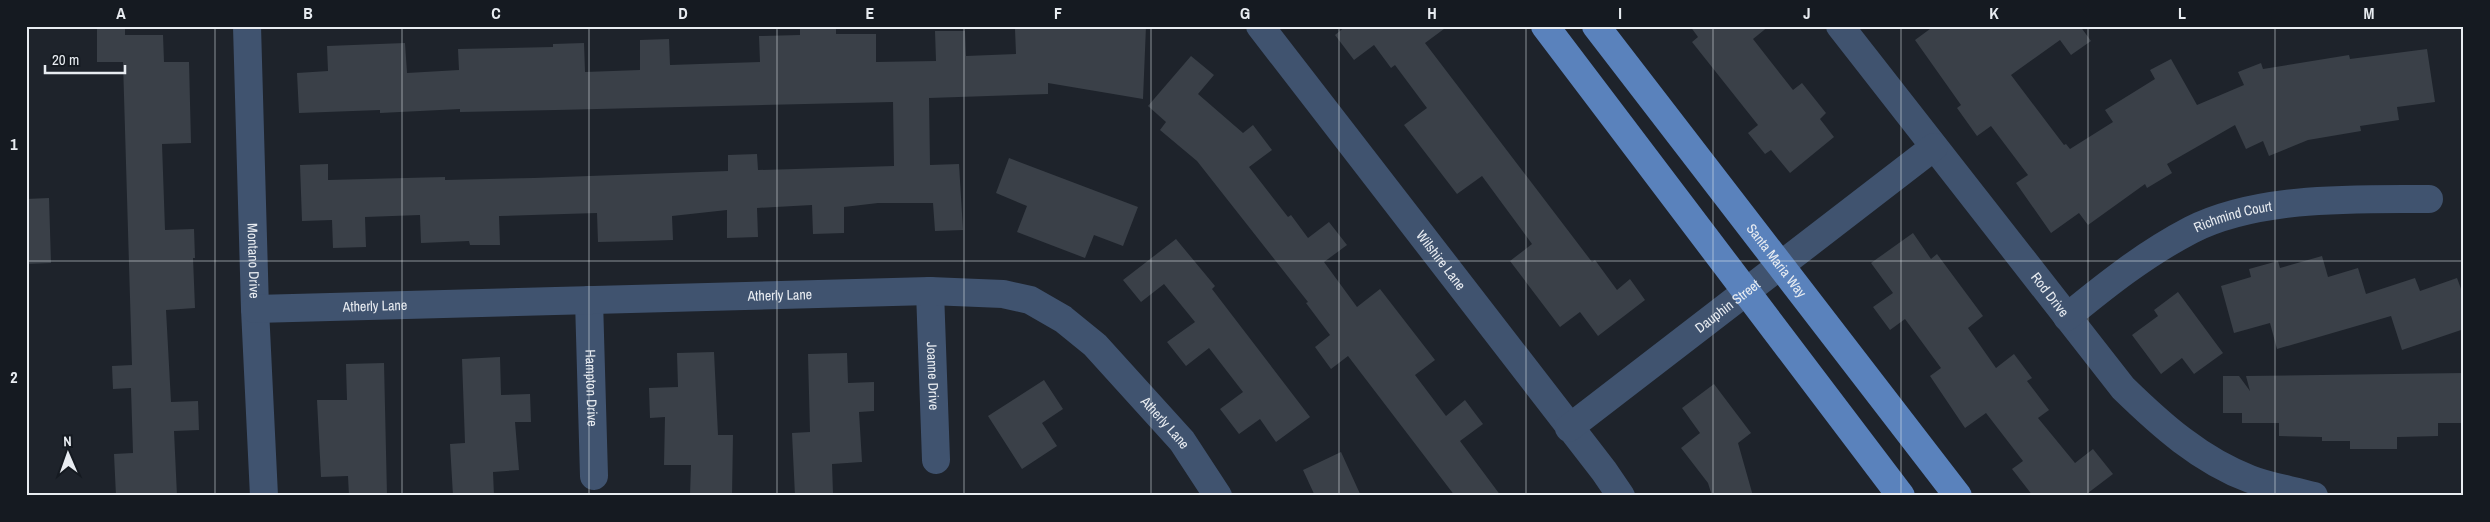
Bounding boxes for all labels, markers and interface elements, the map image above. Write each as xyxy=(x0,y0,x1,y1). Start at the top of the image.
text: A xyxy=(116,2,126,24)
text: B xyxy=(303,2,313,24)
text: C xyxy=(491,2,501,24)
text: D xyxy=(678,2,688,24)
text: E xyxy=(866,2,875,24)
text: F xyxy=(1054,2,1062,24)
text: G xyxy=(1240,2,1250,24)
text: H xyxy=(1427,2,1437,24)
text: I xyxy=(1618,2,1622,24)
text: J xyxy=(1803,2,1811,24)
text: K xyxy=(1989,2,1999,24)
text: L xyxy=(2178,2,2186,24)
text: M xyxy=(2364,2,2375,24)
scale bar xyxy=(45,42,125,74)
text: 20 m xyxy=(52,49,79,70)
text: 1 xyxy=(10,133,18,155)
street label: Richmind Court xyxy=(2191,197,2273,236)
street label: Santa Maria Way xyxy=(1743,220,1811,301)
street label: Montano Drive xyxy=(244,223,264,299)
street label: Wilshire Lane xyxy=(1412,227,1470,294)
street label: Rod Drive xyxy=(2027,269,2073,321)
street label: Dauphin Street xyxy=(1691,275,1764,337)
street label: Atherly Lane xyxy=(746,285,812,305)
street label: Atherly Lane xyxy=(341,296,407,316)
street label: Joanne Drive xyxy=(923,341,943,410)
street label: Hampton Drive xyxy=(581,349,602,427)
text: 2 xyxy=(10,366,18,388)
street label: Atherly Lane xyxy=(1136,392,1194,452)
north arrow xyxy=(42,430,92,480)
text: N xyxy=(63,432,72,450)

